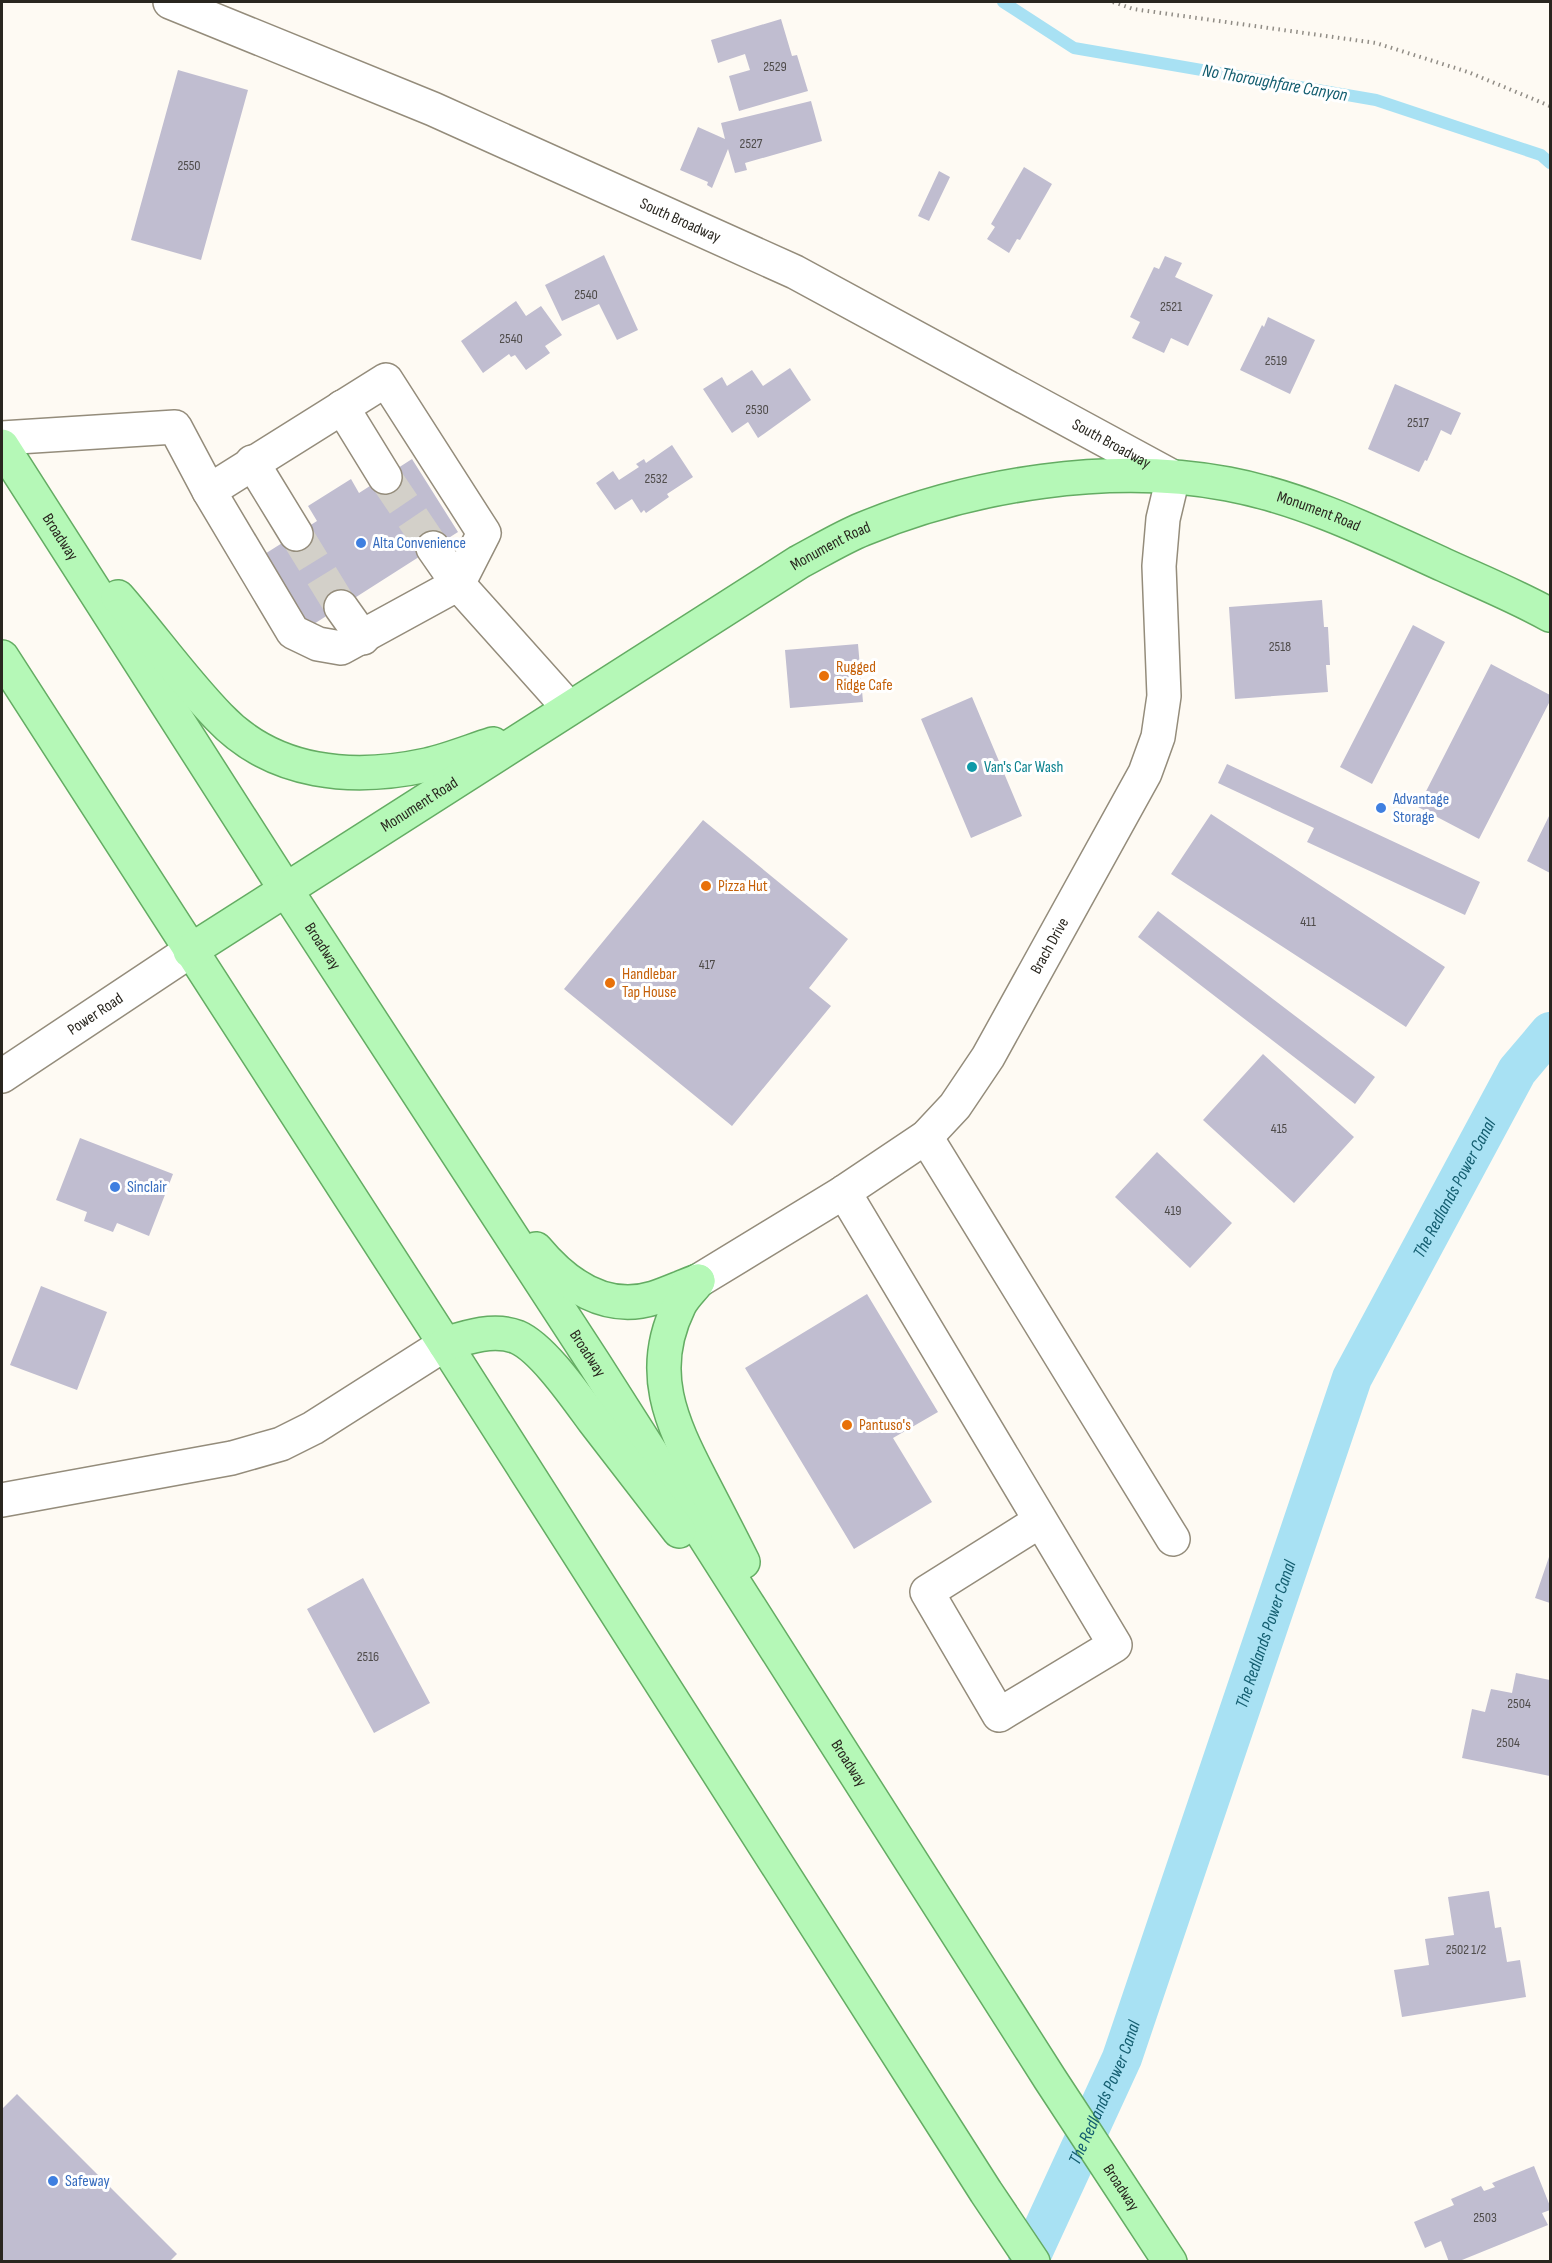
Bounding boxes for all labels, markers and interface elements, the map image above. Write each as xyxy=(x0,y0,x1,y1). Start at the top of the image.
house number: 2529 xyxy=(763,58,787,75)
water label: No Thoroughfare Canyon xyxy=(1201,60,1350,106)
house number: 2527 xyxy=(740,135,763,152)
house number: 2550 xyxy=(177,157,201,174)
street label: South Broadway xyxy=(637,194,723,247)
house number: 2540 xyxy=(574,286,598,303)
house number: 2521 xyxy=(1160,298,1182,315)
house number: 2540 xyxy=(499,330,523,347)
house number: 2519 xyxy=(1265,352,1287,369)
house number: 2530 xyxy=(745,401,769,418)
house number: 2517 xyxy=(1407,414,1429,431)
street label: South Broadway xyxy=(1069,415,1154,473)
house number: 2532 xyxy=(644,470,668,487)
street label: Monument Road xyxy=(1275,487,1363,536)
street label: Broadway xyxy=(38,510,82,564)
street label: Monument Road xyxy=(787,518,873,575)
place label: Alta Convenience xyxy=(372,534,466,553)
marker: Alta Convenience xyxy=(354,536,368,550)
house number: 2518 xyxy=(1269,638,1291,655)
place label: Rugged Ridge Cafe xyxy=(836,658,893,695)
marker: Rugged Ridge Cafe xyxy=(817,669,831,683)
place label: Van's Car Wash xyxy=(984,758,1063,777)
marker: Van's Car Wash xyxy=(965,760,979,774)
street label: Monument Road xyxy=(377,773,461,836)
place label: Advantage Storage xyxy=(1392,790,1449,827)
marker: Advantage Storage xyxy=(1374,801,1388,815)
place label: Pizza Hut xyxy=(718,877,768,896)
marker: Pizza Hut xyxy=(699,879,713,893)
house number: 411 xyxy=(1300,913,1316,930)
street label: Brach Drive xyxy=(1027,915,1073,977)
street label: Broadway xyxy=(300,919,345,973)
house number: 417 xyxy=(699,956,716,973)
place label: Handlebar Tap House xyxy=(622,965,677,1002)
marker: Handlebar Tap House xyxy=(603,976,617,990)
street label: Power Road xyxy=(64,989,127,1039)
water label: The Redlands Power Canal xyxy=(1408,1114,1500,1261)
house number: 415 xyxy=(1271,1120,1288,1137)
place label: Sinclair xyxy=(127,1178,167,1197)
marker: Sinclair xyxy=(108,1180,122,1194)
house number: 419 xyxy=(1165,1202,1182,1219)
street label: Broadway xyxy=(566,1326,610,1380)
place label: Pantuso's xyxy=(859,1416,911,1435)
marker: Pantuso's xyxy=(840,1418,854,1432)
water label: The Redlands Power Canal xyxy=(1231,1557,1300,1711)
house number: 2516 xyxy=(357,1648,379,1665)
house number: 2504 xyxy=(1507,1695,1531,1712)
house number: 2504 xyxy=(1496,1734,1520,1751)
street label: Broadway xyxy=(827,1736,871,1790)
house number: 2502 1/2 xyxy=(1446,1941,1487,1958)
water label: The Redlands Power Canal xyxy=(1064,2017,1145,2168)
street label: Broadway xyxy=(1099,2160,1143,2214)
place label: Safeway xyxy=(65,2172,110,2191)
marker: Safeway xyxy=(46,2174,60,2188)
house number: 2503 xyxy=(1473,2209,1497,2226)

